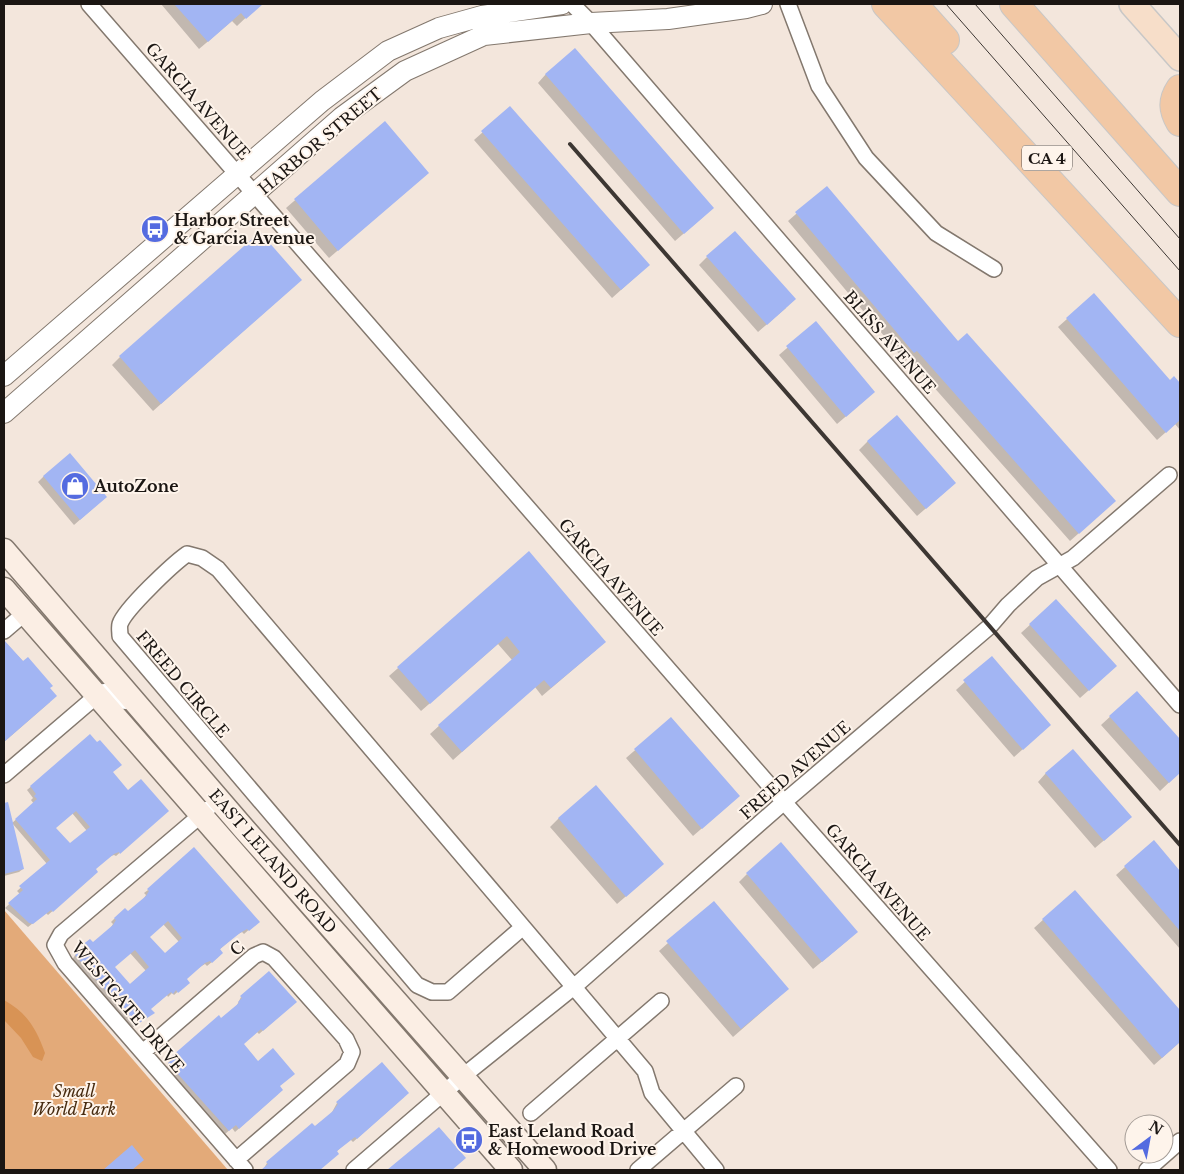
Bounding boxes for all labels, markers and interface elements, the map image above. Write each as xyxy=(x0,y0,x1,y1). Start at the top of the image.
street label: GARCIA AVENUE xyxy=(142,38,254,164)
street label: HARBOR STREET xyxy=(254,83,386,199)
road number: CA 4 xyxy=(1022,146,1072,170)
place label: Harbor Street & Garcia Avenue xyxy=(174,210,315,248)
bus stop icon: Harbor Street & Garcia Avenue xyxy=(140,214,170,244)
street label: BLISS AVENUE xyxy=(840,286,940,398)
shop icon: AutoZone xyxy=(60,471,90,501)
place label: AutoZone xyxy=(93,476,179,496)
street label: GARCIA AVENUE xyxy=(555,514,667,640)
street label: FREED CIRCLE xyxy=(133,627,233,741)
street label: FREED AVENUE xyxy=(736,717,854,823)
street label: EAST LELAND ROAD xyxy=(205,785,341,937)
street label: GARCIA AVENUE xyxy=(822,819,934,945)
street label: C xyxy=(226,936,248,960)
street label: WESTGATE DRIVE xyxy=(67,937,189,1077)
park label: Small World Park xyxy=(32,1081,116,1119)
north arrow xyxy=(1124,1114,1174,1164)
text: N xyxy=(1146,1117,1166,1139)
place label: East Leland Road & Homewood Drive xyxy=(488,1121,656,1159)
bus stop icon: East Leland Road & Homewood Drive xyxy=(454,1125,484,1155)

